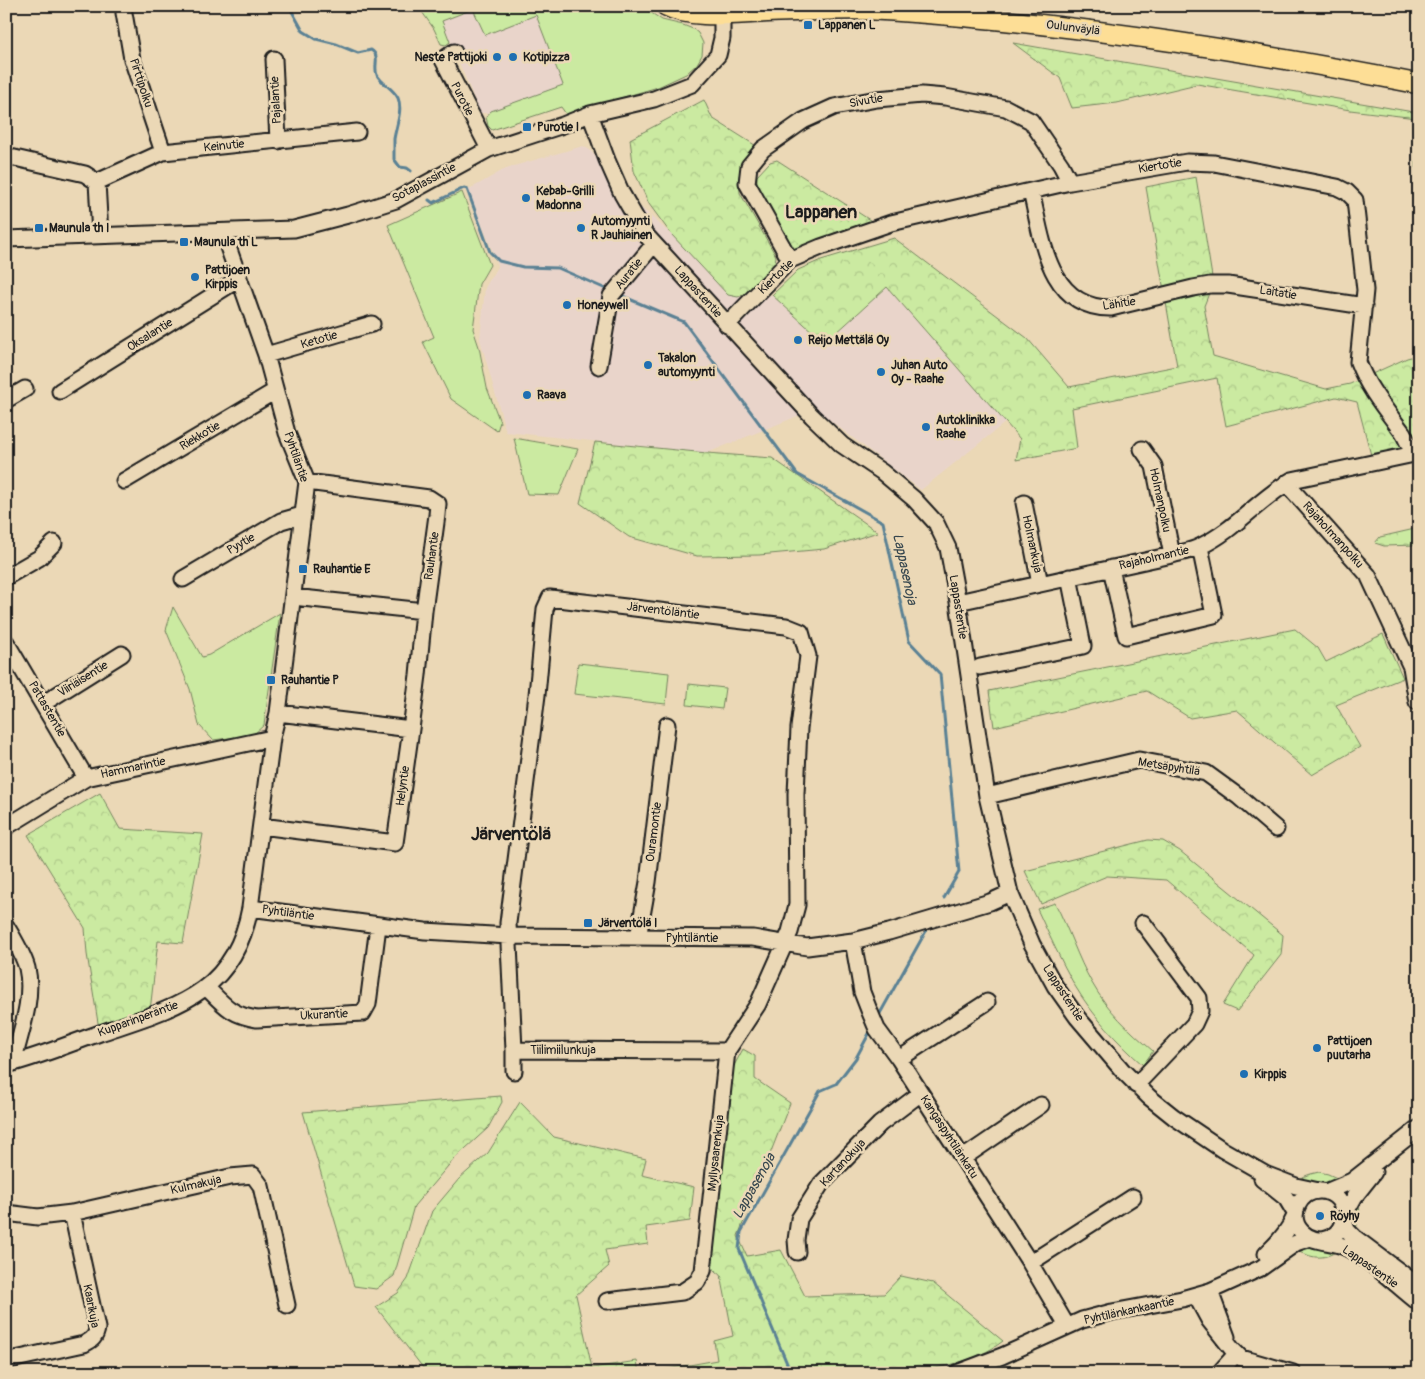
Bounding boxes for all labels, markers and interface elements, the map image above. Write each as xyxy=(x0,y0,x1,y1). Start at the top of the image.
street label: Oulunväylä xyxy=(1045,17,1101,39)
place label: Lappanen L xyxy=(818,18,876,33)
marker: Lappanen L xyxy=(802,19,814,31)
place label: Neste Pattijoki xyxy=(414,50,487,65)
place label: Kotipizza xyxy=(523,50,570,65)
marker: Neste Pattijoki xyxy=(491,51,503,63)
marker: Kotipizza xyxy=(507,51,519,63)
street label: Pirttipolku xyxy=(126,56,156,110)
street label: Pajalantie xyxy=(267,76,285,124)
street label: Purotie xyxy=(447,80,477,119)
street label: Sivutie xyxy=(848,91,884,111)
place label: Purotie I xyxy=(537,120,579,135)
marker: Purotie I xyxy=(521,121,533,133)
street label: Keinutie xyxy=(203,136,245,156)
street label: Kiertotie xyxy=(1137,155,1183,177)
street label: Sotaplassintie xyxy=(389,160,459,206)
place label: Kebab-Grilli Madonna xyxy=(536,184,594,213)
marker: Kebab-Grilli Madonna xyxy=(520,192,532,204)
district label: Lappanen xyxy=(785,201,857,224)
place label: Automyynti R Jauhiainen xyxy=(591,214,653,243)
place label: Maunula th I xyxy=(49,221,109,236)
marker: Maunula th I xyxy=(33,222,45,234)
marker: Automyynti R Jauhiainen xyxy=(575,222,587,234)
place label: Maunula th L xyxy=(194,235,258,250)
marker: Maunula th L xyxy=(178,236,190,248)
street label: Auratie xyxy=(612,255,646,293)
street label: Kiertotie xyxy=(755,256,797,298)
place label: Pattijoen Kirppis xyxy=(205,263,250,292)
street label: Lappastentie xyxy=(671,263,725,321)
marker: Pattijoen Kirppis xyxy=(189,271,201,283)
street label: Laitatie xyxy=(1258,283,1298,303)
street label: Lähitie xyxy=(1101,294,1137,314)
place label: Honeywell xyxy=(577,298,629,313)
marker: Honeywell xyxy=(561,299,573,311)
street label: Oksalantie xyxy=(124,315,176,355)
street label: Ketotie xyxy=(299,328,339,352)
place label: Reijo Mettälä Oy xyxy=(808,333,890,348)
marker: Reijo Mettälä Oy xyxy=(792,334,804,346)
place label: Takalon automyynti xyxy=(657,351,715,380)
place label: Juhan Auto Oy - Raahe xyxy=(891,358,948,387)
marker: Takalon automyynti xyxy=(642,359,654,371)
marker: Juhan Auto Oy - Raahe xyxy=(875,366,887,378)
place label: Raava xyxy=(537,388,567,403)
marker: Raava xyxy=(521,389,533,401)
place label: Autoklinikka Raahe xyxy=(936,413,995,442)
street label: Riekkotie xyxy=(177,418,223,454)
marker: Autoklinikka Raahe xyxy=(920,421,932,433)
street label: Pyhtiläntie xyxy=(280,430,312,484)
street label: Holmanpolku xyxy=(1146,466,1174,534)
street label: Rajaholmanpolku xyxy=(1299,499,1367,571)
street label: Holmankuja xyxy=(1019,514,1046,575)
street label: Pyytie xyxy=(224,530,258,558)
street label: Rauhantie xyxy=(421,531,443,581)
water label: Lappasenoja xyxy=(889,532,921,608)
street label: Rajaholmantie xyxy=(1118,543,1190,573)
place label: Rauhantie E xyxy=(313,562,371,577)
marker: Rauhantie E xyxy=(297,563,309,575)
street label: Lappastentie xyxy=(946,574,970,640)
street label: Järventöläntie xyxy=(626,599,700,623)
street label: Viiriäisentie xyxy=(55,658,111,700)
place label: Rauhantie P xyxy=(281,673,339,688)
marker: Rauhantie P xyxy=(265,674,277,686)
street label: Pattastentie xyxy=(25,678,69,740)
street label: Hammarintie xyxy=(99,754,167,782)
street label: Metsäpyhtilä xyxy=(1137,755,1201,779)
street label: Helyntie xyxy=(393,765,413,807)
street label: Ouramontie xyxy=(643,801,665,863)
district label: Järventölä xyxy=(471,823,552,846)
street label: Pyhtiläntie xyxy=(261,902,315,924)
place label: Järventölä I xyxy=(598,916,657,931)
marker: Järventölä I xyxy=(582,917,594,929)
street label: Pyhtiläntie xyxy=(666,931,718,946)
street label: Lappastentie xyxy=(1039,962,1087,1024)
street label: Kupparinperäntie xyxy=(96,997,180,1040)
street label: Ukurantie xyxy=(300,1006,348,1024)
place label: Pattijoen puutarha xyxy=(1327,1034,1372,1063)
marker: Pattijoen puutarha xyxy=(1311,1042,1323,1054)
street label: Tiilimiilunkuja xyxy=(530,1043,596,1058)
place label: Kirppis xyxy=(1254,1067,1287,1082)
marker: Kirppis xyxy=(1238,1068,1250,1080)
street label: Kangaspyhtilänkatu xyxy=(917,1093,981,1181)
street label: Myllysaarenkuja xyxy=(705,1114,728,1192)
street label: Kartanokuja xyxy=(817,1136,869,1190)
water label: Lappasenoja xyxy=(729,1149,780,1222)
street label: Kulmakuja xyxy=(169,1172,223,1198)
place label: Röyhy xyxy=(1330,1209,1360,1224)
marker: Röyhy xyxy=(1314,1210,1326,1222)
street label: Lappastentie xyxy=(1339,1242,1401,1292)
street label: Kaarikuja xyxy=(79,1283,103,1330)
street label: Pyhtilänkankaantie xyxy=(1082,1294,1176,1328)

